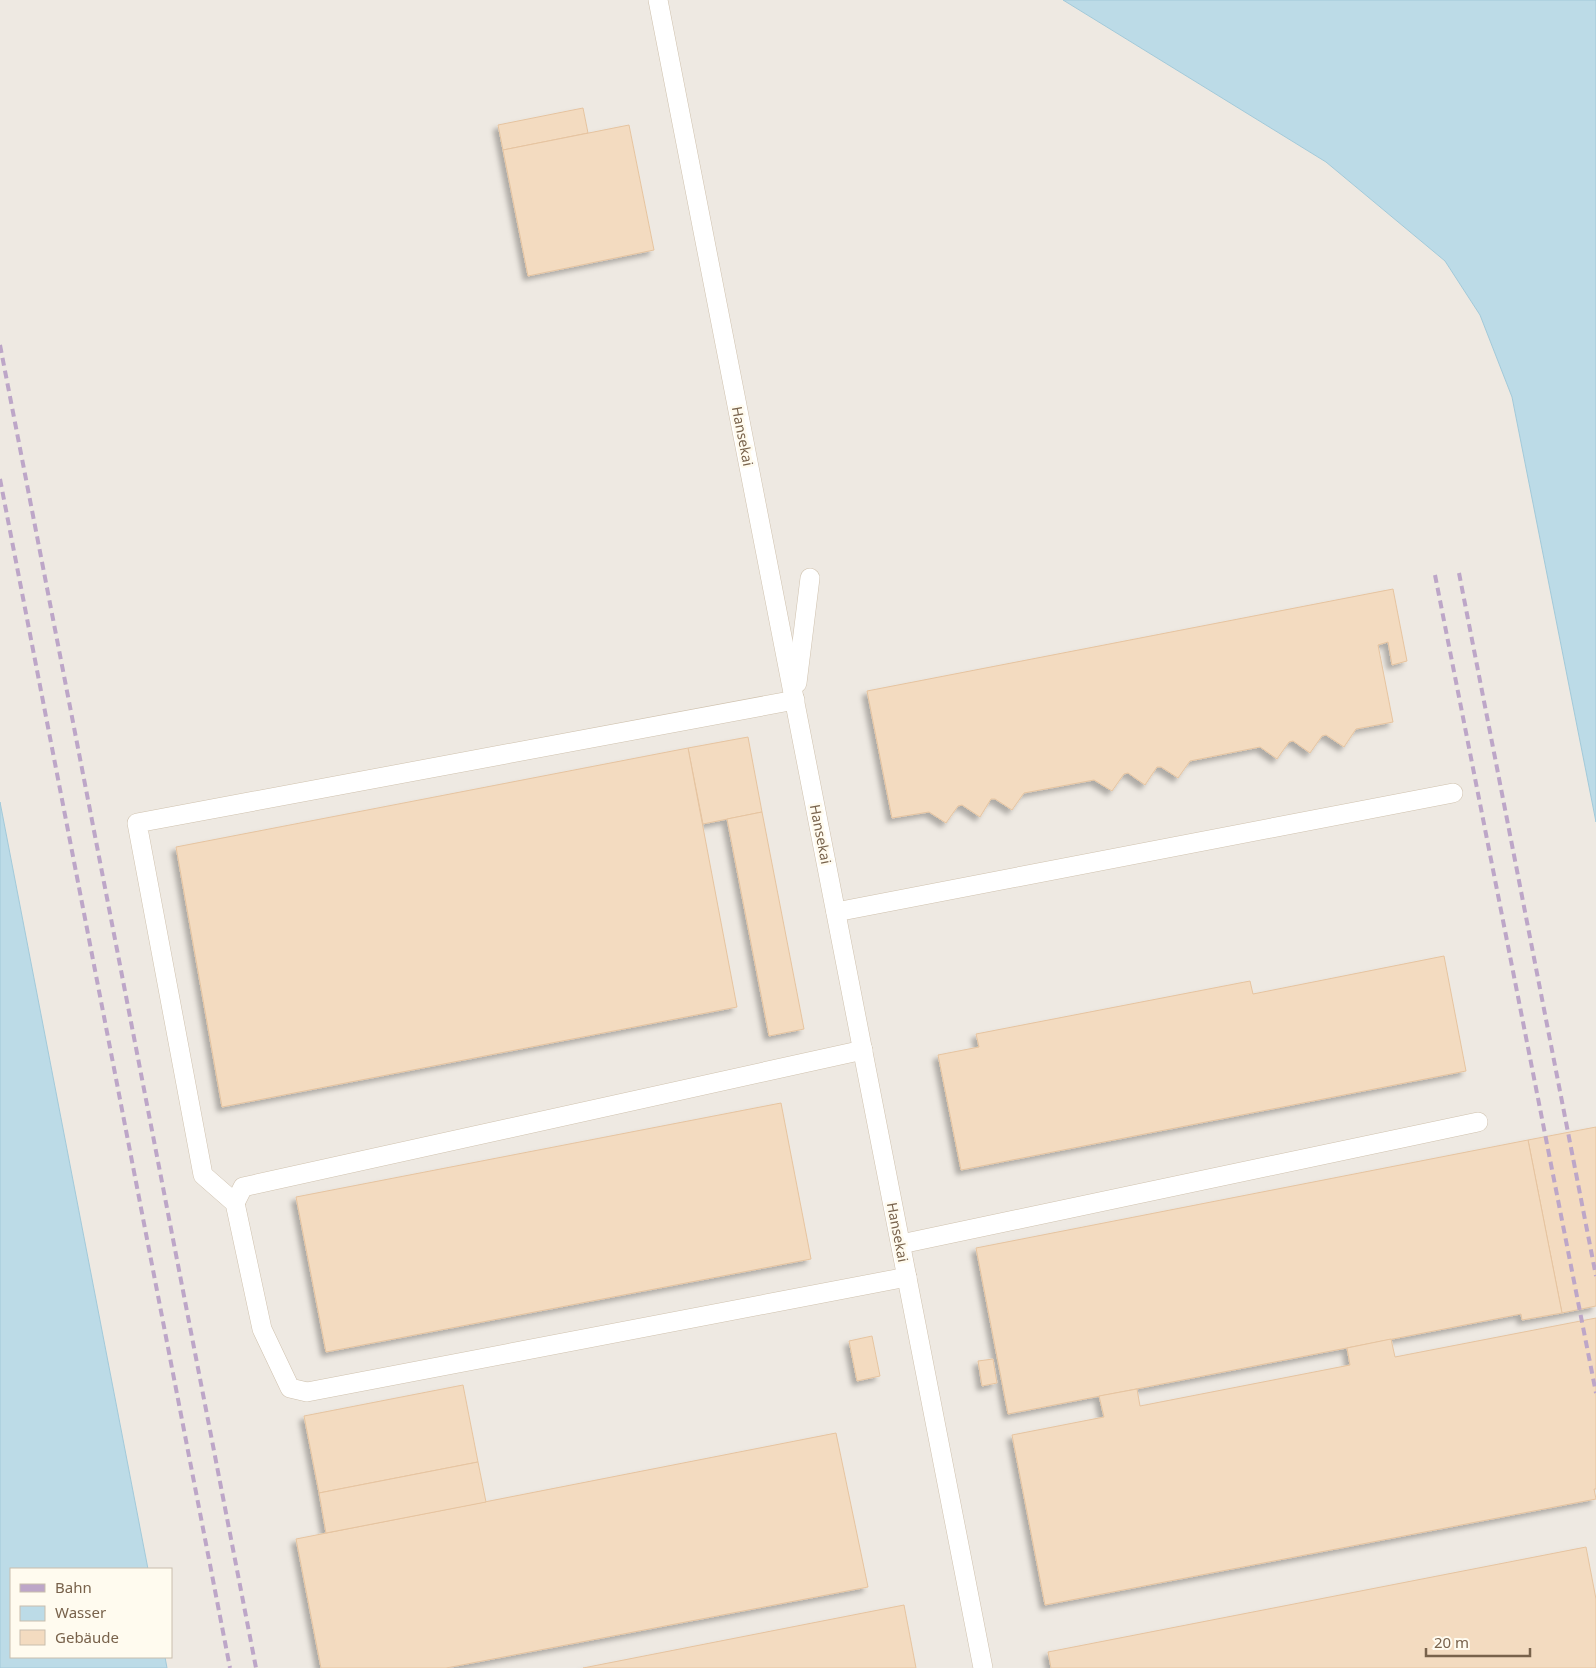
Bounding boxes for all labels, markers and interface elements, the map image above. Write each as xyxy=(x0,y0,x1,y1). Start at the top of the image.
street label: Hansekai xyxy=(728,405,758,467)
street label: Hansekai xyxy=(806,803,836,865)
street label: Hansekai xyxy=(883,1201,913,1263)
legend xyxy=(10,1568,172,1658)
text: Bahn xyxy=(55,1577,92,1597)
text: Wasser xyxy=(55,1602,106,1622)
scale bar xyxy=(1426,1626,1530,1658)
text: Gebäude xyxy=(55,1627,119,1647)
text: 20 m xyxy=(1434,1632,1469,1652)

